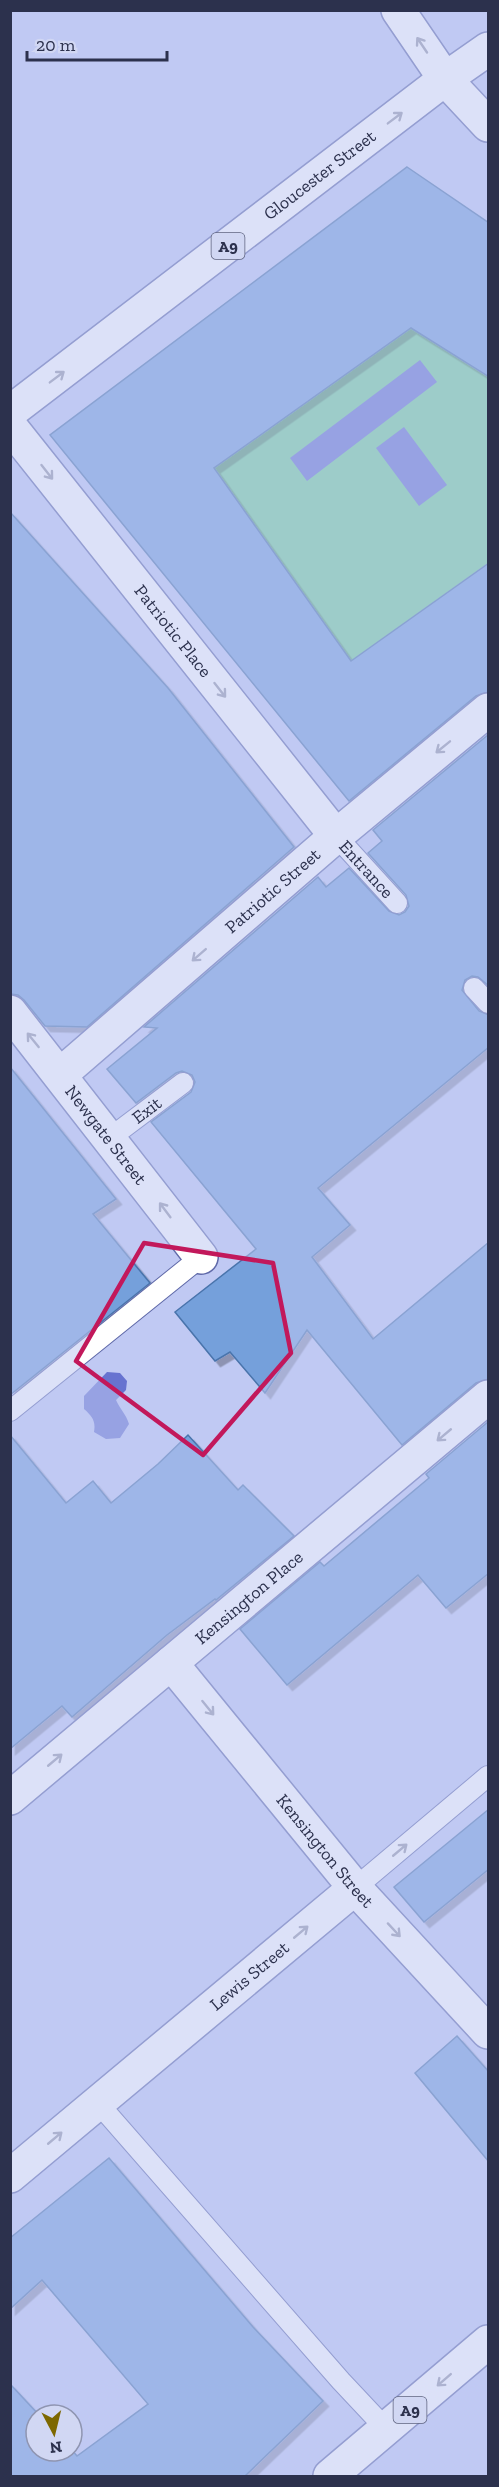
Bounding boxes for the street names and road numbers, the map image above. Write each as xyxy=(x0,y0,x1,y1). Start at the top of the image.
street label: Gloucester Street xyxy=(259,125,380,225)
road number: A9 xyxy=(212,233,244,259)
street label: Patriotic Place xyxy=(130,580,217,682)
street label: Entrance xyxy=(334,836,398,903)
street label: Patriotic Street xyxy=(220,843,325,938)
street label: Newgate Street xyxy=(60,1081,152,1189)
street label: Exit xyxy=(128,1092,166,1129)
street label: Kensington Place xyxy=(191,1546,307,1649)
street label: Kensington Street xyxy=(272,1790,379,1912)
street label: Lewis Street xyxy=(205,1937,294,2015)
road number: A9 xyxy=(394,2397,426,2423)

